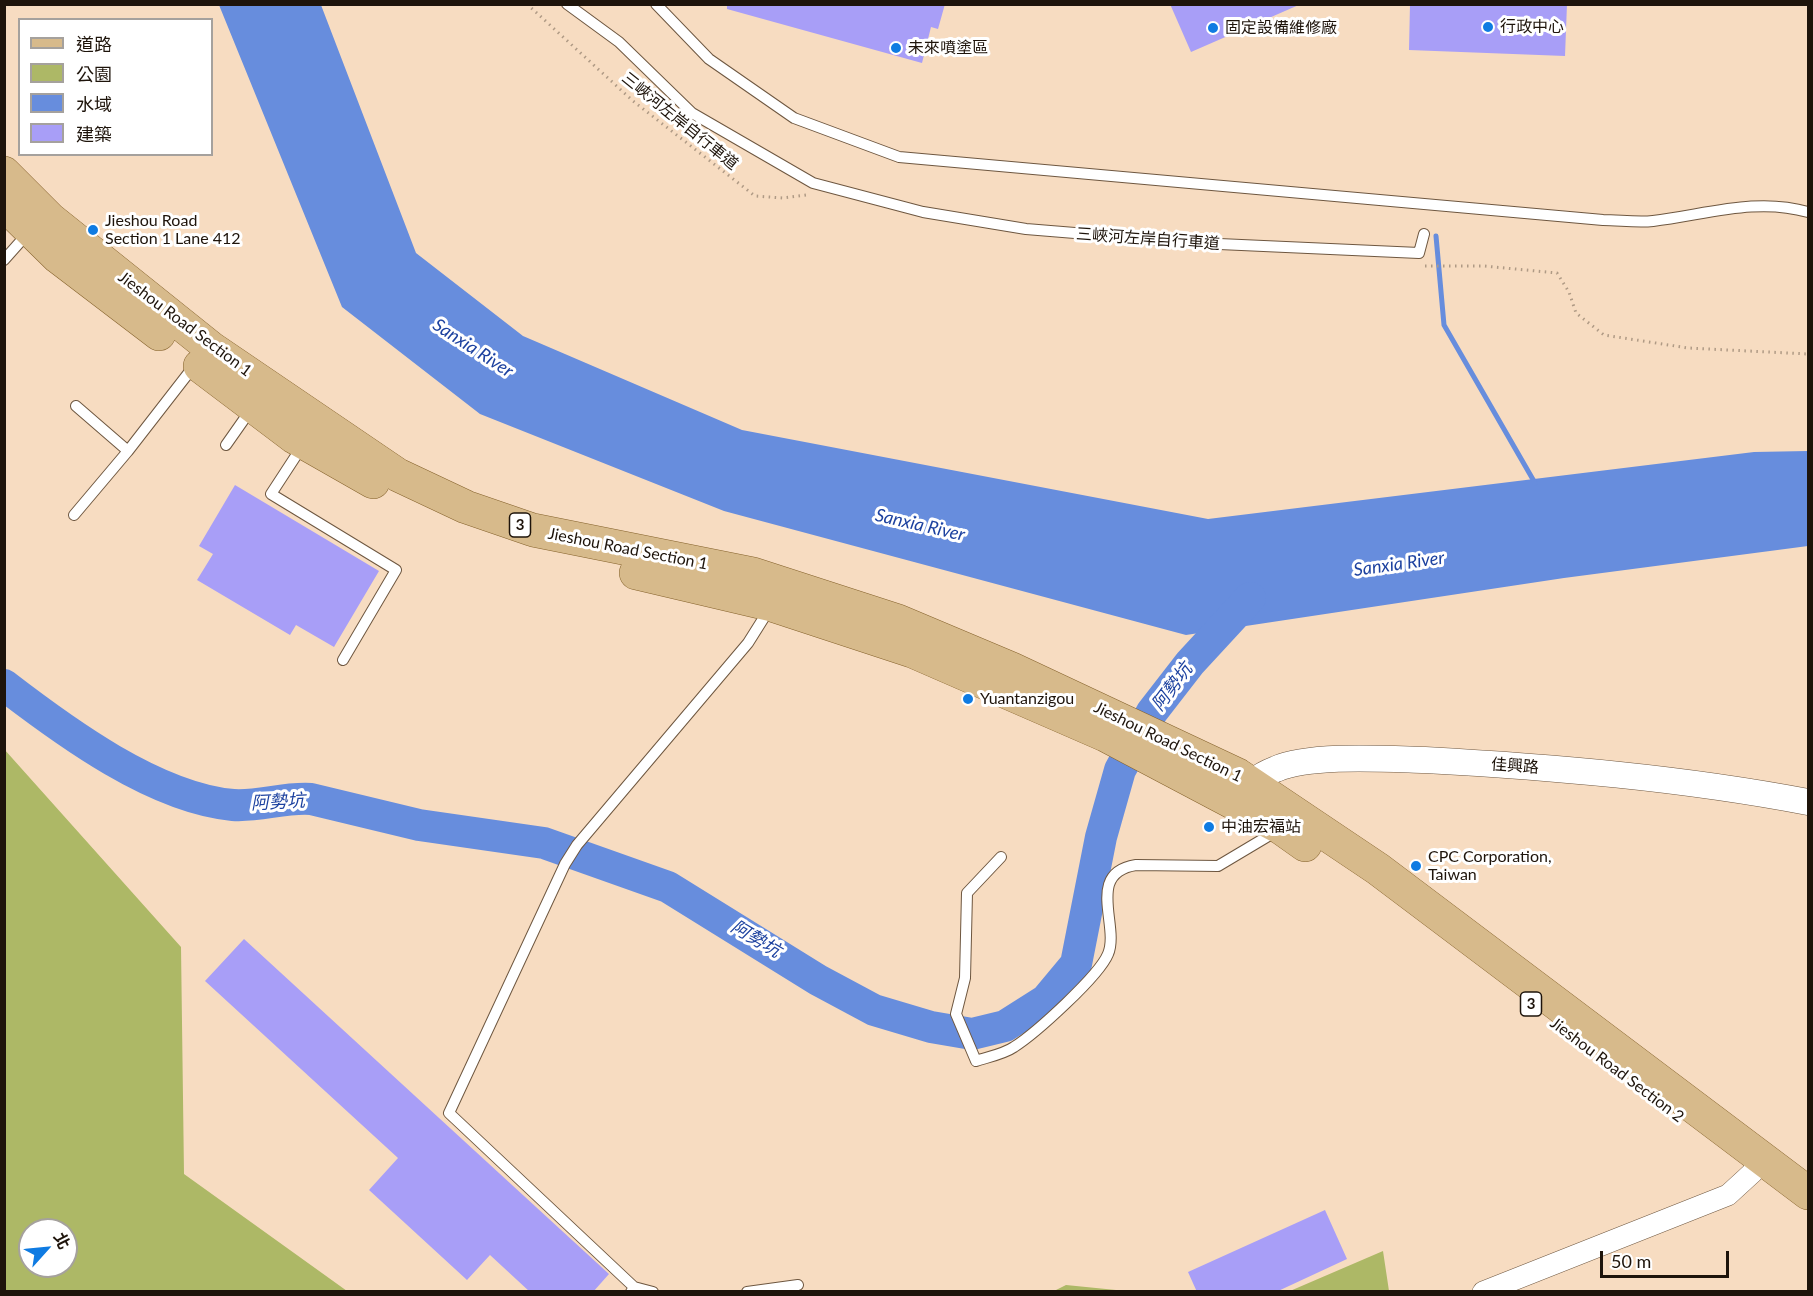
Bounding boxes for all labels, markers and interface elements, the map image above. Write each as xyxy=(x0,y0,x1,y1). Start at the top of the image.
place label: 行政中心 xyxy=(1500,17,1564,37)
legend xyxy=(18,18,213,156)
place label: 固定設備維修廠 xyxy=(1225,18,1337,38)
marker: 行政中心 xyxy=(1481,20,1495,34)
marker: 固定設備維修廠 xyxy=(1206,21,1220,35)
text: 道路 xyxy=(76,33,112,55)
place label: 未來噴塗區 xyxy=(908,38,988,58)
marker: 未來噴塗區 xyxy=(889,41,903,55)
text: 公園 xyxy=(76,63,112,85)
street label: 三峽河左岸自行車道 xyxy=(618,68,742,174)
text: 水域 xyxy=(76,93,112,115)
text: 建築 xyxy=(76,123,112,145)
place label: Jieshou Road Section 1 Lane 412 xyxy=(105,211,241,249)
marker: Jieshou Road Section 1 Lane 412 xyxy=(86,223,100,237)
street label: 三峽河左岸自行車道 xyxy=(1076,224,1220,254)
street label: Jieshou Road Section 1 xyxy=(114,267,256,381)
water label: Sanxia River xyxy=(429,314,517,382)
water label: Sanxia River xyxy=(873,504,967,546)
road number: 3 xyxy=(510,513,530,537)
street label: Jieshou Road Section 1 xyxy=(546,524,710,574)
water label: Sanxia River xyxy=(1352,547,1446,581)
water label: 阿勢坑 xyxy=(1147,659,1197,715)
place label: Yuantanzigou xyxy=(980,689,1074,709)
marker: Yuantanzigou xyxy=(961,692,975,706)
street label: Jieshou Road Section 1 xyxy=(1091,698,1245,786)
street label: 佳興路 xyxy=(1490,755,1540,777)
water label: 阿勢坑 xyxy=(250,790,306,814)
place label: 中油宏福站 xyxy=(1221,817,1301,837)
marker: 中油宏福站 xyxy=(1202,820,1216,834)
place label: CPC Corporation, Taiwan xyxy=(1428,847,1552,885)
marker: CPC Corporation, Taiwan xyxy=(1409,859,1423,873)
water label: 阿勢坑 xyxy=(727,916,785,962)
road number: 3 xyxy=(1520,992,1541,1016)
street label: Jieshou Road Section 2 xyxy=(1546,1013,1688,1127)
north arrow xyxy=(18,1218,78,1278)
text: 北 xyxy=(51,1229,75,1252)
scale bar xyxy=(1603,1239,1732,1277)
text: 50 m xyxy=(1611,1250,1651,1272)

